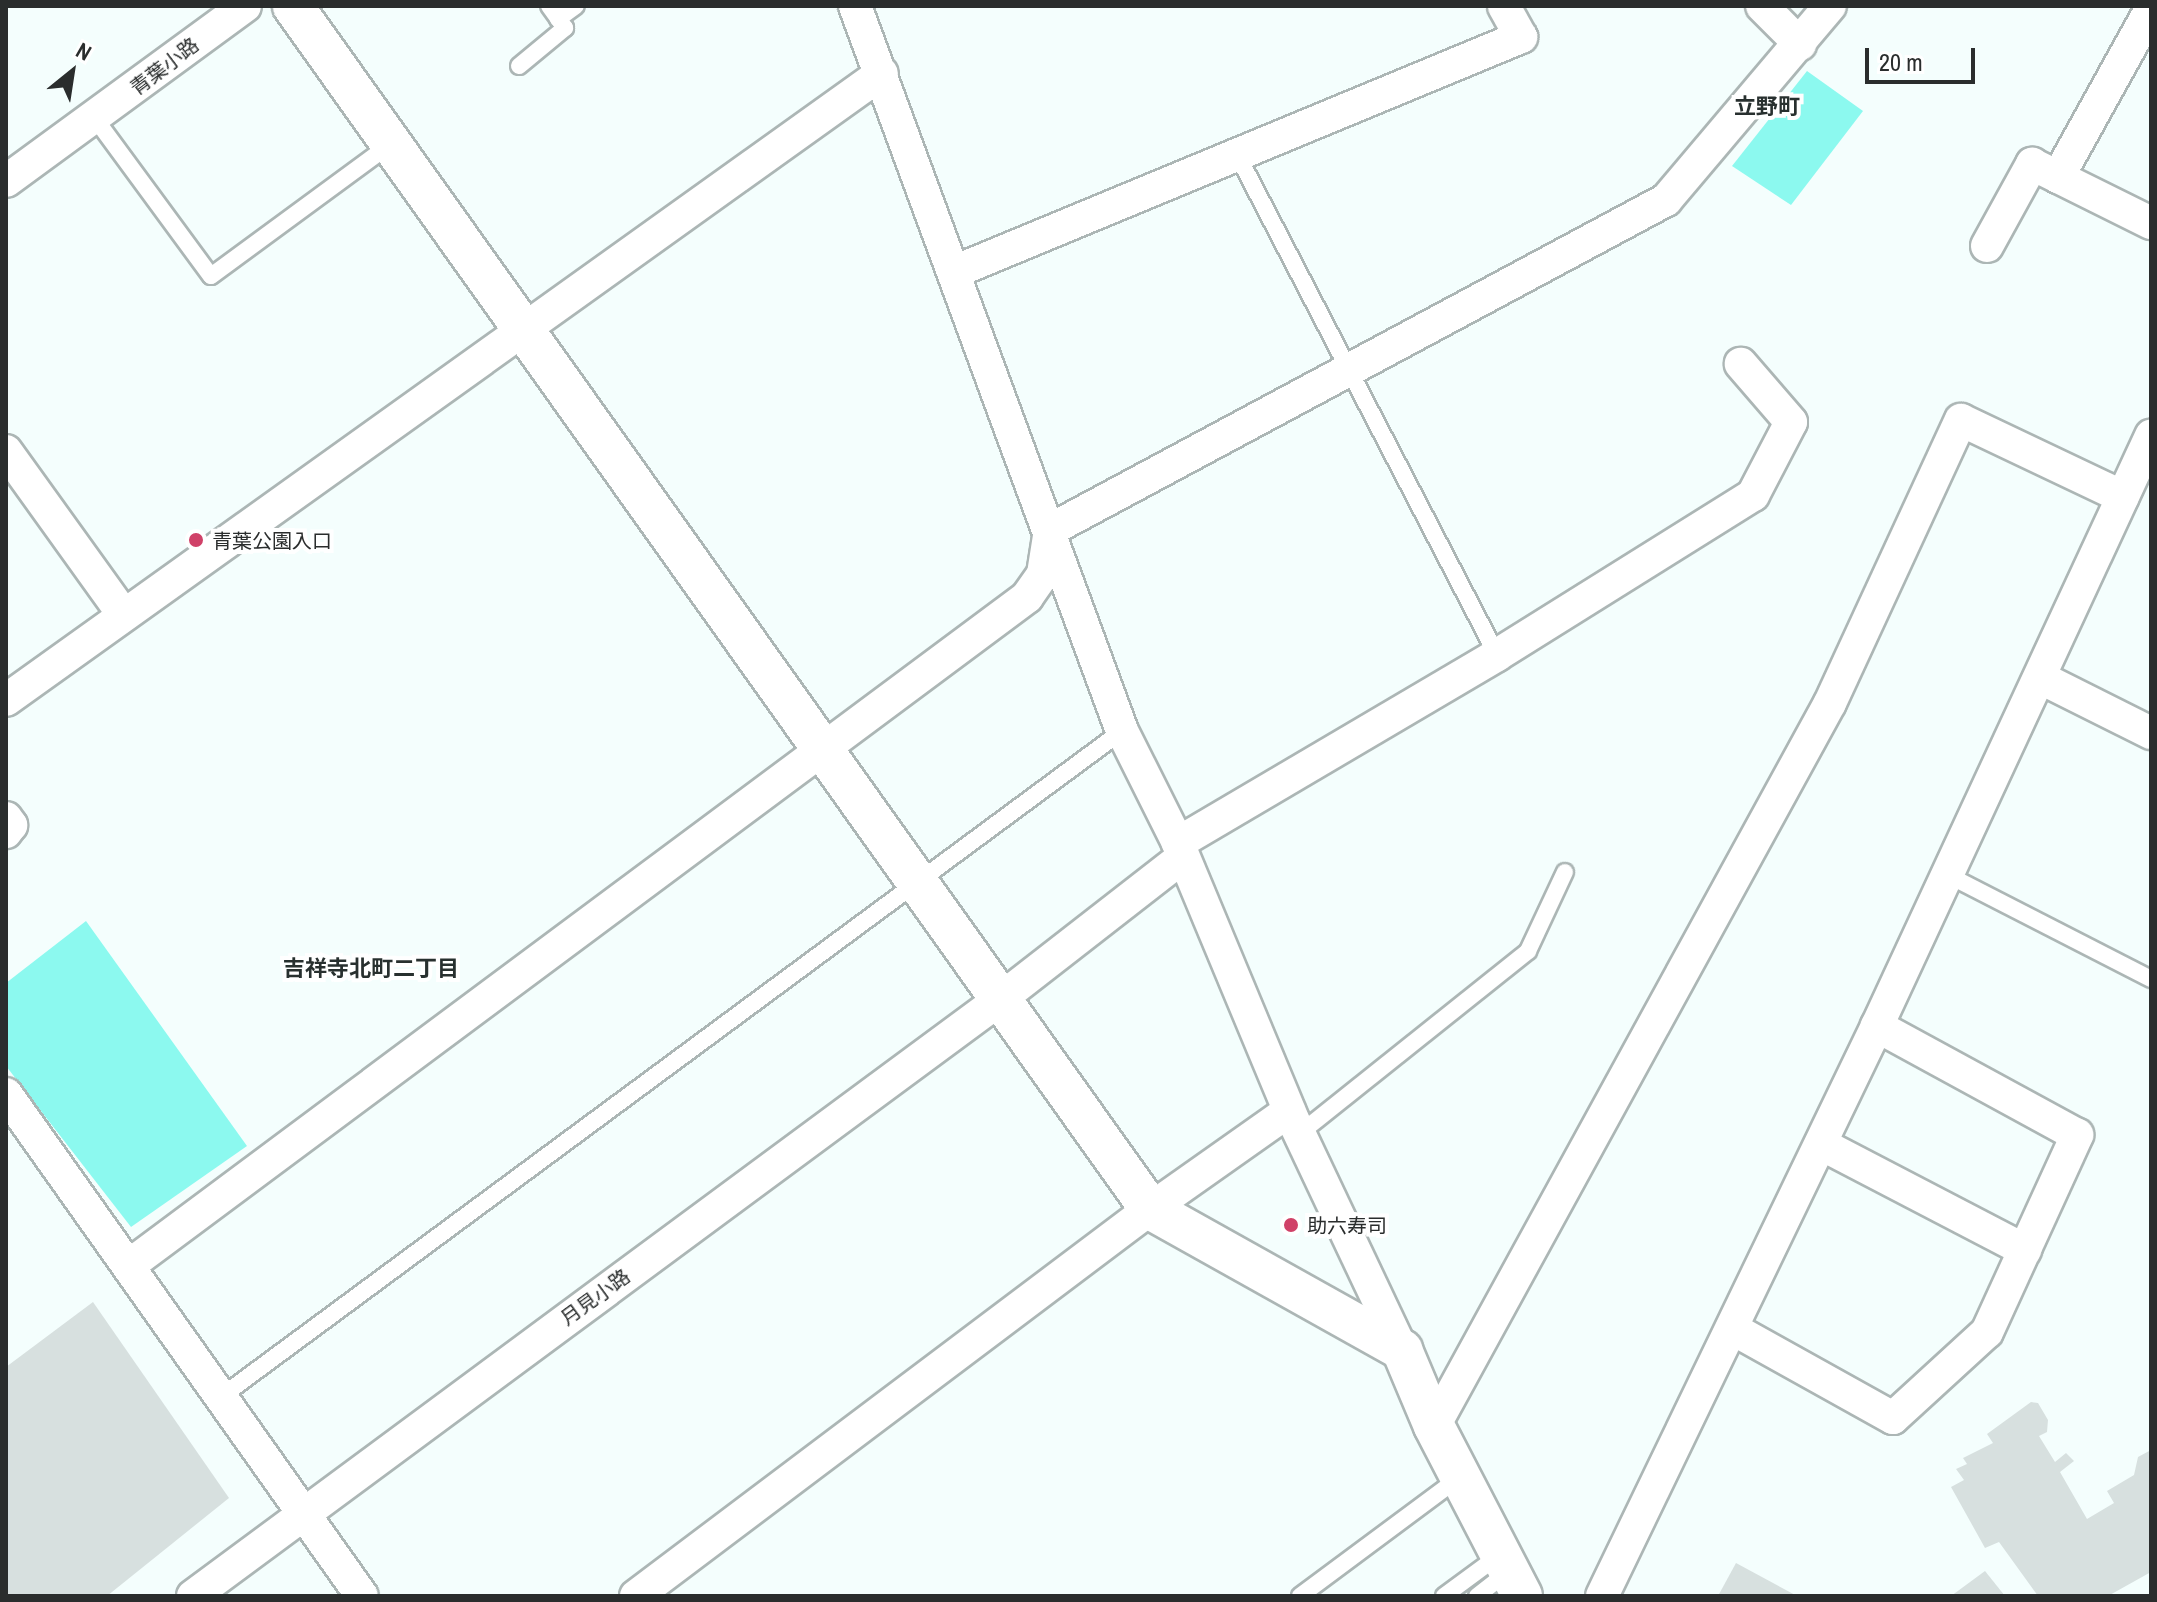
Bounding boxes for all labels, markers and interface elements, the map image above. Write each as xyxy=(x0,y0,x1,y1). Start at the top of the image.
north arrow xyxy=(32,32,112,112)
street label: 青葉小路 xyxy=(125,32,203,100)
scale bar xyxy=(1869,32,1979,82)
text: N xyxy=(71,35,97,67)
text: 20 m xyxy=(1879,46,1923,78)
district label: 立野町 xyxy=(1734,94,1800,120)
place label: 青葉公園入口 xyxy=(212,528,332,552)
marker: 青葉公園入口 xyxy=(187,531,205,549)
district label: 吉祥寺北町二丁目 xyxy=(283,956,459,982)
place label: 助六寿司 xyxy=(1307,1213,1387,1237)
marker: 助六寿司 xyxy=(1282,1216,1300,1234)
street label: 月見小路 xyxy=(556,1264,634,1330)

